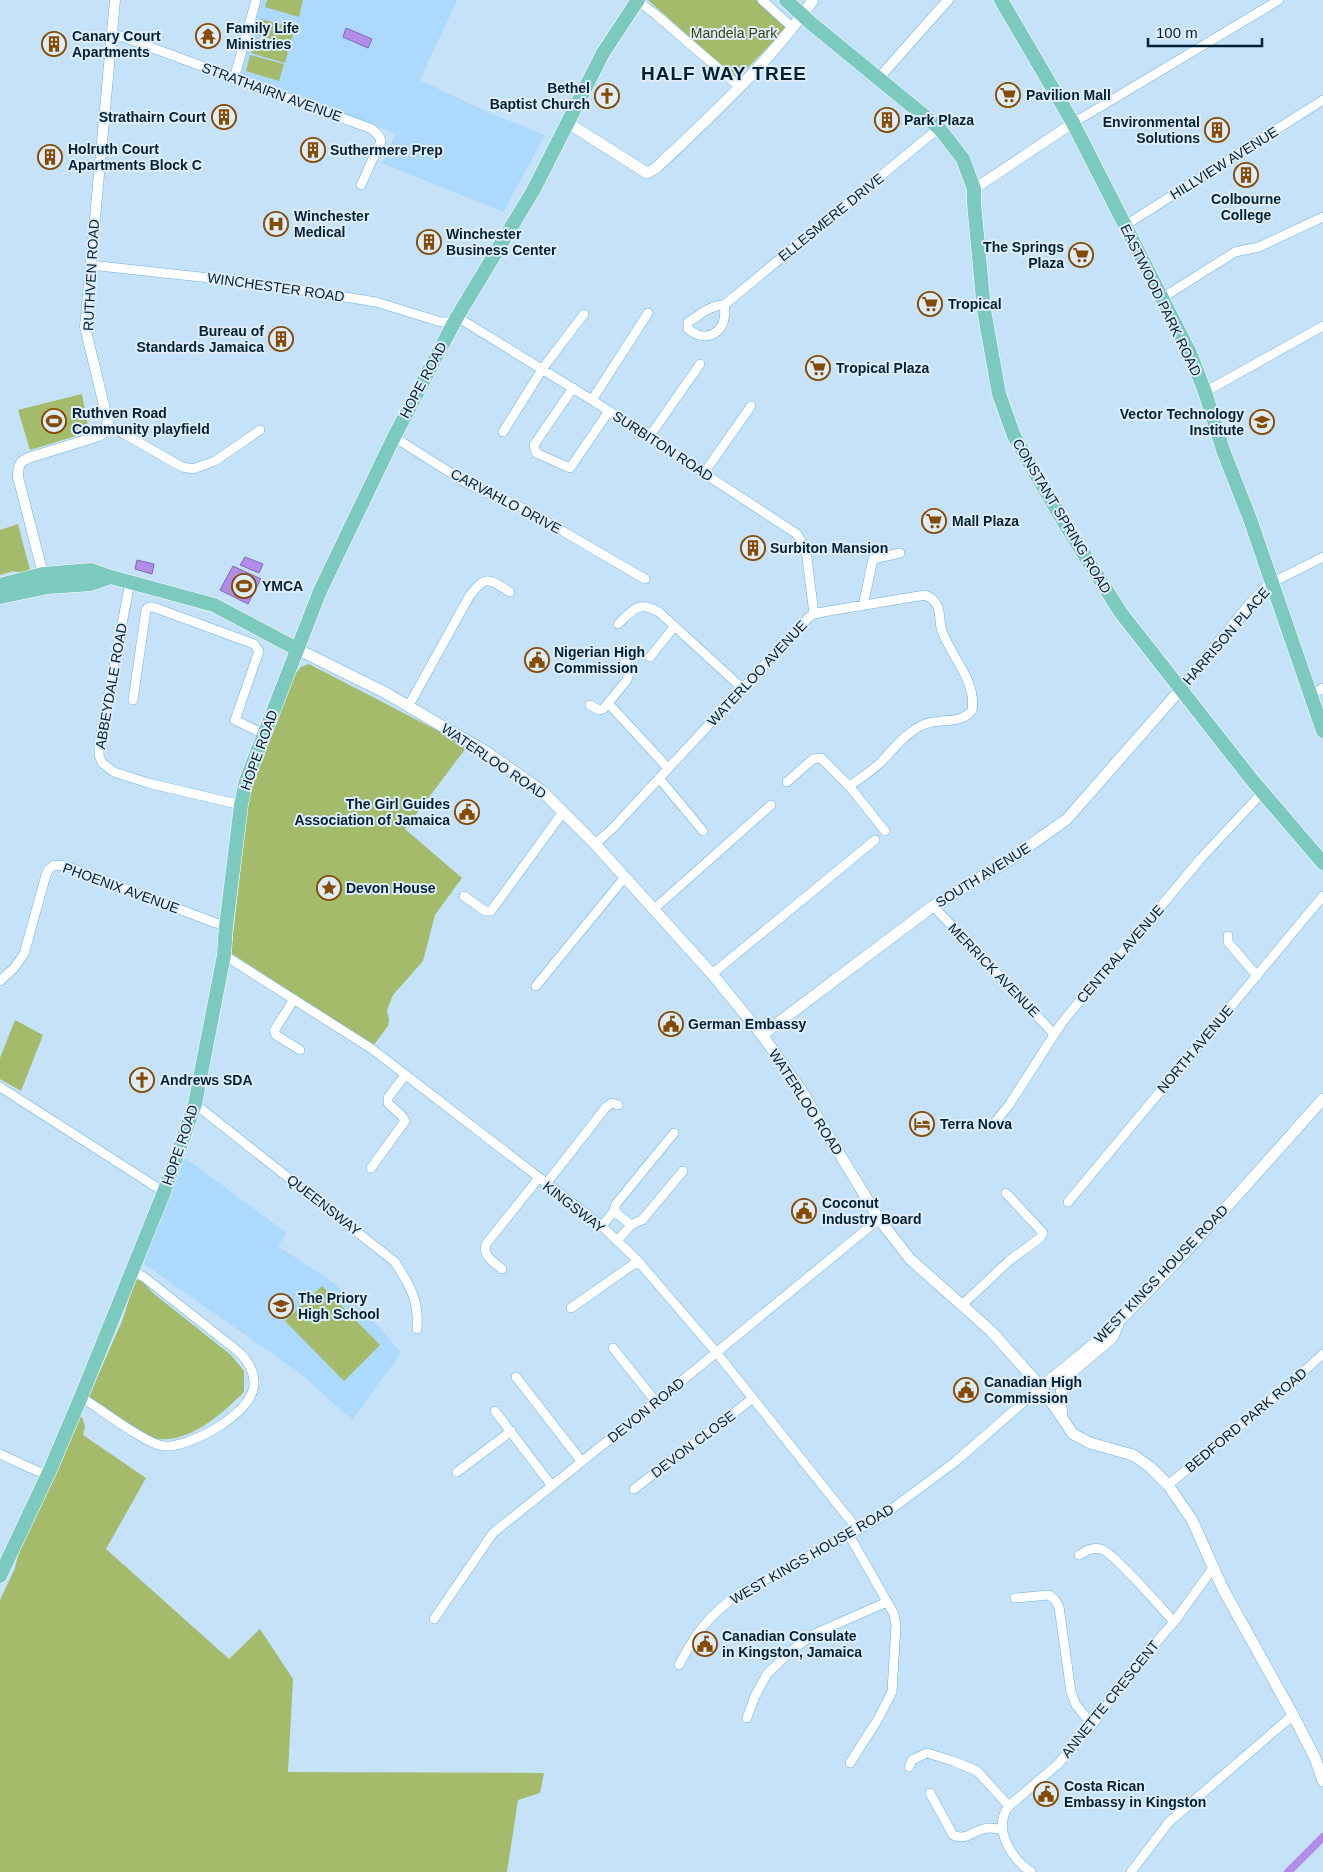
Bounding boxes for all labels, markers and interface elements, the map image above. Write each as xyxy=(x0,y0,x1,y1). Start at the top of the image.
scale bar xyxy=(1148,15,1262,47)
place label: Family Life Ministries xyxy=(226,20,299,52)
temple icon: Family Life Ministries xyxy=(195,23,221,49)
text: 100 m xyxy=(1156,24,1198,41)
park label: Mandela Park xyxy=(691,25,778,41)
place label: Canary Court Apartments xyxy=(72,28,161,60)
building icon: Canary Court Apartments xyxy=(41,31,67,57)
street label: STRATHAIRN AVENUE xyxy=(200,59,344,125)
district label: HALF WAY TREE xyxy=(641,63,807,84)
place label: Bethel Baptist Church xyxy=(490,80,590,112)
supermarket icon: Pavilion Mall xyxy=(995,82,1021,108)
church icon: Bethel Baptist Church xyxy=(594,83,620,109)
place label: Pavilion Mall xyxy=(1026,87,1111,103)
building icon: Strathairn Court xyxy=(211,104,237,130)
building icon: Park Plaza xyxy=(874,107,900,133)
place label: Strathairn Court xyxy=(99,109,206,125)
place label: Park Plaza xyxy=(904,112,974,128)
place label: Environmental Solutions xyxy=(1103,114,1200,146)
building icon: Environmental Solutions xyxy=(1204,117,1230,143)
street label: HILLVIEW AVENUE xyxy=(1167,123,1281,203)
building icon: Suthermere Prep xyxy=(300,137,326,163)
place label: Holruth Court Apartments Block C xyxy=(68,141,202,173)
place label: Suthermere Prep xyxy=(330,142,443,158)
building icon: Holruth Court Apartments Block C xyxy=(37,144,63,170)
building icon: Colbourne College xyxy=(1233,162,1259,188)
street label: ELLESMERE DRIVE xyxy=(775,170,887,264)
place label: Colbourne College xyxy=(1211,191,1281,223)
place label: Winchester Medical xyxy=(294,208,370,240)
hospital icon: Winchester Medical xyxy=(263,211,289,237)
street label: RUTHVEN ROAD xyxy=(80,219,102,331)
street label: EASTWOOD PARK ROAD xyxy=(1117,221,1205,379)
place label: Winchester Business Center xyxy=(446,226,557,258)
building icon: Winchester Business Center xyxy=(416,229,442,255)
place label: The Springs Plaza xyxy=(983,239,1064,271)
supermarket icon: The Springs Plaza xyxy=(1068,242,1094,268)
street label: WINCHESTER ROAD xyxy=(206,269,346,305)
supermarket icon: Tropical xyxy=(917,291,943,317)
place label: Tropical xyxy=(948,296,1002,312)
place label: Bureau of Standards Jamaica xyxy=(136,323,264,355)
building icon: Bureau of Standards Jamaica xyxy=(268,326,294,352)
street label: HOPE ROAD xyxy=(396,339,450,421)
supermarket icon: Tropical Plaza xyxy=(805,355,831,381)
place label: Tropical Plaza xyxy=(836,360,930,376)
place label: Ruthven Road Community playfield xyxy=(72,405,210,437)
place label: Vector Technology Institute xyxy=(1120,406,1244,438)
sports icon: Ruthven Road Community playfield xyxy=(41,408,67,434)
street label: SURBITON ROAD xyxy=(610,408,716,484)
school or university icon: Vector Technology Institute xyxy=(1249,409,1275,435)
street label: CONSTANT SPRING ROAD xyxy=(1009,436,1115,596)
street label: CARVAHLO DRIVE xyxy=(448,465,564,537)
supermarket icon: Mall Plaza xyxy=(921,508,947,534)
place label: Mall Plaza xyxy=(952,513,1019,529)
building icon: Surbiton Mansion xyxy=(740,535,766,561)
place label: Surbiton Mansion xyxy=(770,540,888,556)
sports icon: YMCA xyxy=(231,573,257,599)
place label: YMCA xyxy=(262,578,303,594)
street label: HARRISON PLACE xyxy=(1179,584,1273,688)
street label: WATERLOO AVENUE xyxy=(704,617,810,729)
street label: ABBEYDALE ROAD xyxy=(92,622,130,750)
place label: Nigerian High Commission xyxy=(554,644,645,676)
public building icon: Nigerian High Commission xyxy=(524,647,550,673)
street label: HOPE ROAD xyxy=(237,708,281,792)
street label: WATERLOO ROAD xyxy=(439,720,549,802)
place label: The Girl Guides Association of Jamaica xyxy=(294,796,450,828)
public building icon: The Girl Guides Association of Jamaica xyxy=(454,799,480,825)
street label: SOUTH AVENUE xyxy=(933,839,1033,911)
street label: PHOENIX AVENUE xyxy=(61,860,181,916)
place icon: Devon House xyxy=(316,875,342,901)
place label: Devon House xyxy=(346,880,436,896)
street label: CENTRAL AVENUE xyxy=(1073,902,1167,1006)
street label: MERRICK AVENUE xyxy=(945,920,1043,1020)
street label: NORTH AVENUE xyxy=(1154,1002,1236,1096)
public building icon: German Embassy xyxy=(658,1011,684,1037)
place label: German Embassy xyxy=(688,1016,806,1032)
street label: WATERLOO ROAD xyxy=(766,1046,846,1158)
church icon: Andrews SDA xyxy=(129,1067,155,1093)
place label: Andrews SDA xyxy=(160,1072,253,1088)
street label: HOPE ROAD xyxy=(159,1103,201,1187)
hotel icon: Terra Nova xyxy=(909,1111,935,1137)
place label: Terra Nova xyxy=(940,1116,1012,1132)
street label: QUEENSWAY xyxy=(284,1171,365,1239)
street label: KINGSWAY xyxy=(540,1178,609,1236)
place label: Coconut Industry Board xyxy=(822,1195,922,1227)
public building icon: Coconut Industry Board xyxy=(791,1198,817,1224)
street label: WEST KINGS HOUSE ROAD xyxy=(1091,1202,1231,1346)
place label: The Priory High School xyxy=(298,1290,380,1322)
school or university icon: The Priory High School xyxy=(268,1293,294,1319)
street label: BEDFORD PARK ROAD xyxy=(1182,1364,1310,1476)
street label: DEVON ROAD xyxy=(604,1374,688,1446)
place label: Canadian High Commission xyxy=(984,1374,1082,1406)
public building icon: Canadian High Commission xyxy=(953,1377,979,1403)
street label: DEVON CLOSE xyxy=(648,1407,738,1481)
street label: WEST KINGS HOUSE ROAD xyxy=(728,1501,896,1607)
place label: Canadian Consulate in Kingston, Jamaica xyxy=(722,1628,862,1660)
public building icon: Canadian Consulate in Kingston, Jamaica xyxy=(692,1631,718,1657)
street label: ANNETTE CRESCENT xyxy=(1058,1637,1163,1761)
place label: Costa Rican Embassy in Kingston xyxy=(1064,1778,1206,1810)
public building icon: Costa Rican Embassy in Kingston xyxy=(1033,1781,1059,1807)

